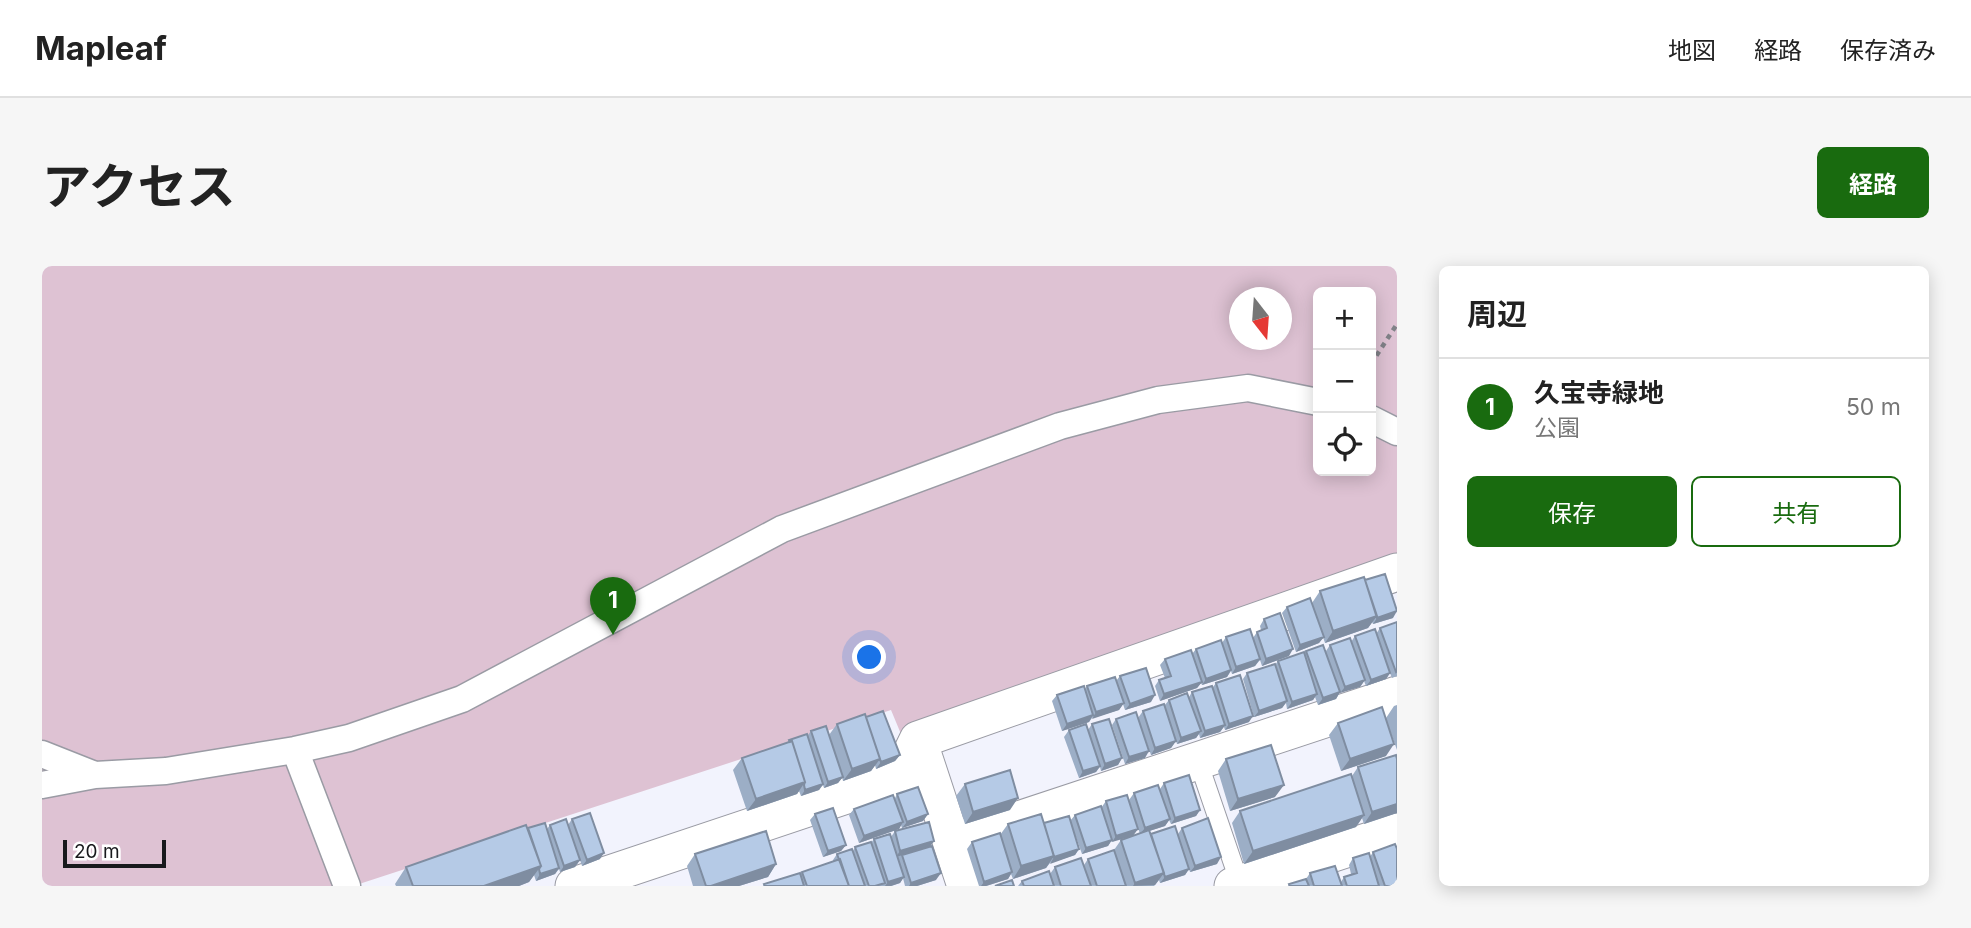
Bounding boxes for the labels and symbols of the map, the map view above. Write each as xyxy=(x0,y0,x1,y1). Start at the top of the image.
north arrow xyxy=(1229,287,1292,350)
pin: 1 xyxy=(590,577,636,635)
your location xyxy=(852,640,886,674)
scale bar xyxy=(63,837,166,869)

